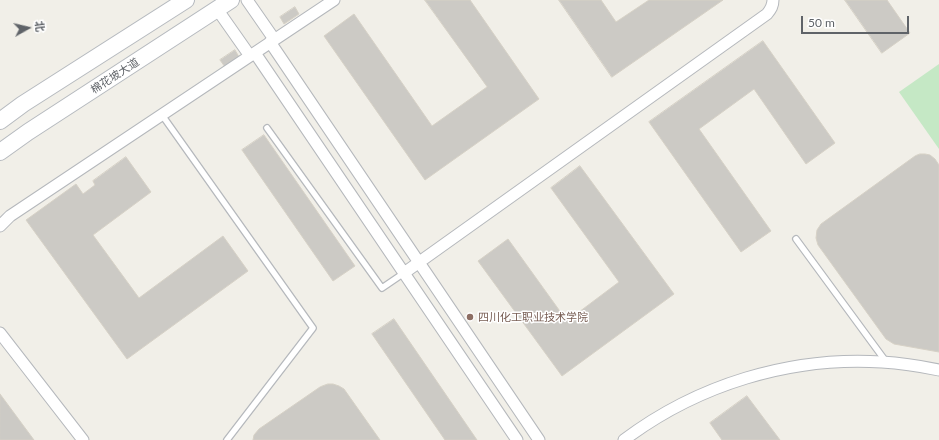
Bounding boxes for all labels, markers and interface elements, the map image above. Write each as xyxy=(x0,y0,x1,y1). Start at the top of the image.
north arrow xyxy=(8,8,48,48)
scale bar xyxy=(803,8,911,34)
text: 50 m xyxy=(808,15,835,30)
text: 北 xyxy=(33,20,48,33)
street label: 棉花坡大道 xyxy=(88,55,142,97)
place label: 四川化工职业技术学院 xyxy=(478,310,588,324)
marker: 四川化工职业技术学院 xyxy=(465,312,475,322)

